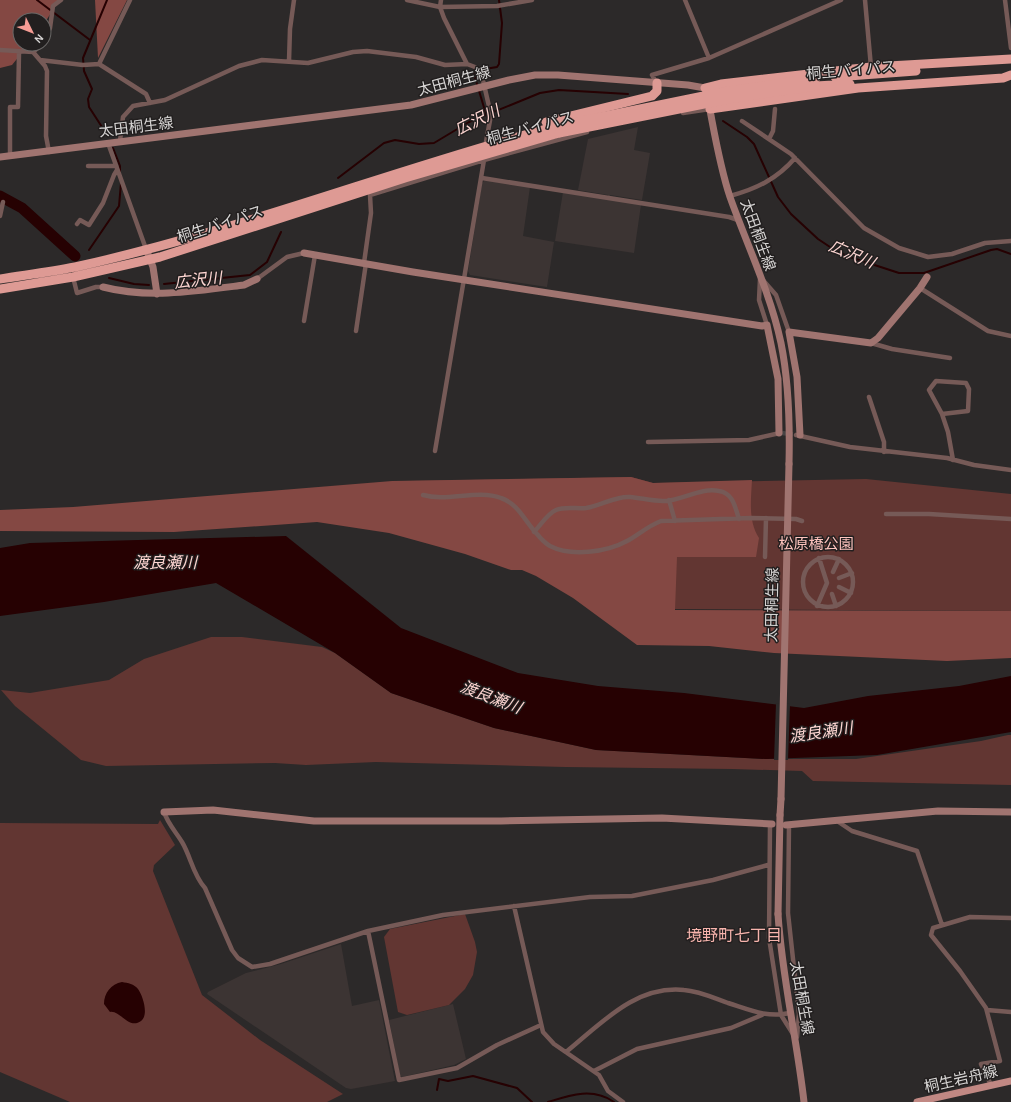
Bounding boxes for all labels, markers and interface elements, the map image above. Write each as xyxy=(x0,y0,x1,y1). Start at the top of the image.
north arrow xyxy=(12,12,52,52)
text: N xyxy=(32,31,46,46)
street label: 桐生バイパス xyxy=(806,57,896,83)
street label: 太田桐生線 xyxy=(415,63,493,99)
water label: 広沢川 xyxy=(451,100,505,139)
street label: 桐生バイパス xyxy=(484,108,576,148)
street label: 太田桐生線 xyxy=(98,113,174,141)
street label: 太田桐生線 xyxy=(737,197,779,273)
street label: 桐生バイパス xyxy=(175,202,265,246)
water label: 広沢川 xyxy=(826,236,880,273)
water label: 広沢川 xyxy=(173,268,225,292)
park label: 松原橋公園 xyxy=(778,535,854,553)
water label: 渡良瀬川 xyxy=(133,553,199,572)
street label: 太田桐生線 xyxy=(762,567,782,643)
water label: 渡良瀬川 xyxy=(458,677,526,718)
water label: 渡良瀬川 xyxy=(788,718,856,746)
district label: 境野町七丁目 xyxy=(686,926,782,945)
street label: 太田桐生線 xyxy=(787,959,817,1037)
street label: 桐生岩舟線 xyxy=(922,1062,1000,1096)

